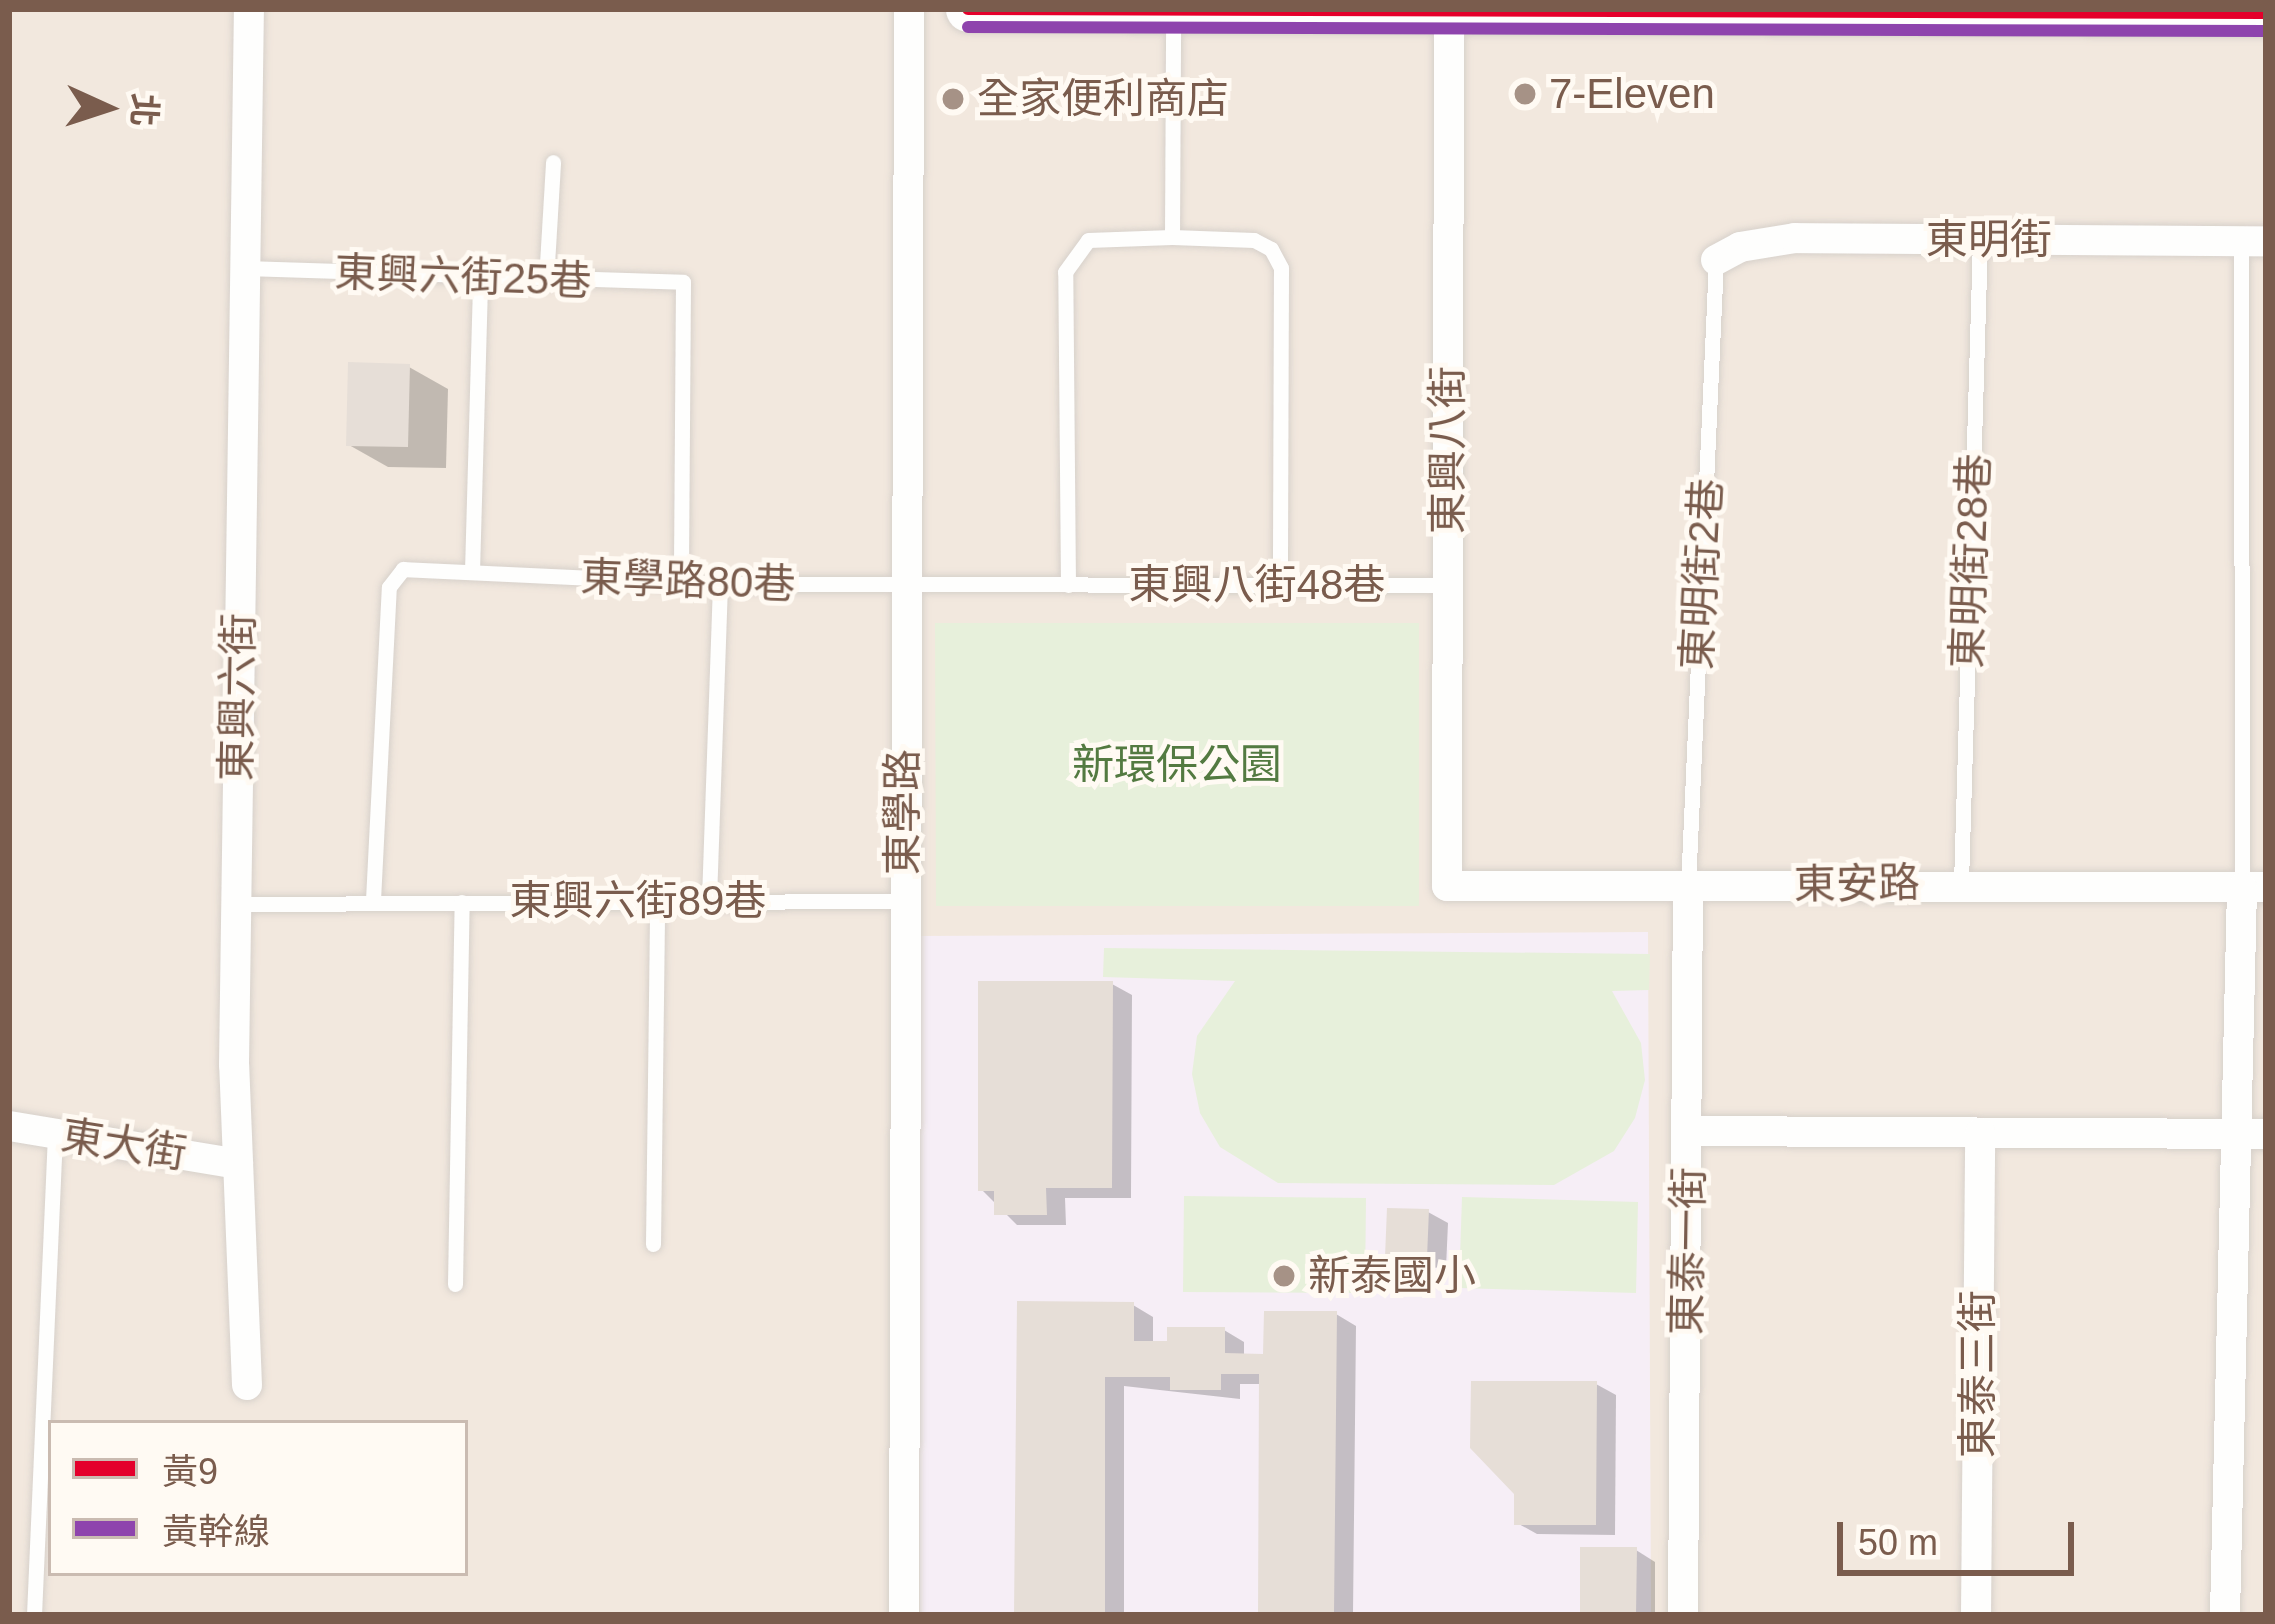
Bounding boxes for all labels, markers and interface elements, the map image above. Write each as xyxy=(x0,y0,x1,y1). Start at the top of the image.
north arrow xyxy=(48,48,168,168)
place label: 7-Eleven xyxy=(1549,69,1715,119)
place label: 全家便利商店 xyxy=(977,74,1229,124)
marker: 7-Eleven xyxy=(1512,81,1538,107)
marker: 全家便利商店 xyxy=(940,86,966,112)
text: 北 xyxy=(125,92,164,127)
street label: 東明街 xyxy=(1926,215,2052,265)
street label: 東興六街25巷 xyxy=(334,247,592,307)
street label: 東興八街 xyxy=(1423,366,1473,534)
street label: 東明街28巷 xyxy=(1942,453,2000,669)
street label: 東明街2巷 xyxy=(1672,477,1732,671)
street label: 東學路80巷 xyxy=(580,552,796,610)
street label: 東興八街48巷 xyxy=(1129,560,1385,610)
street label: 東興六街 xyxy=(211,613,265,781)
park label: 新環保公園 xyxy=(1072,740,1282,790)
street label: 東學路 xyxy=(878,749,928,875)
street label: 東安路 xyxy=(1794,858,1920,910)
street label: 東興六街89巷 xyxy=(510,876,766,926)
street label: 東大街 xyxy=(58,1110,190,1180)
street label: 東泰一街 xyxy=(1661,1167,1715,1335)
place label: 新泰國小 xyxy=(1308,1251,1476,1301)
marker: 新泰國小 xyxy=(1271,1263,1297,1289)
street label: 東泰三街 xyxy=(1953,1290,2003,1458)
legend xyxy=(48,1420,468,1576)
text: 黃9 xyxy=(162,1451,218,1492)
scale bar xyxy=(1843,1498,2080,1572)
text: 黃幹線 xyxy=(162,1511,270,1552)
text: 50 m xyxy=(1858,1522,1938,1563)

